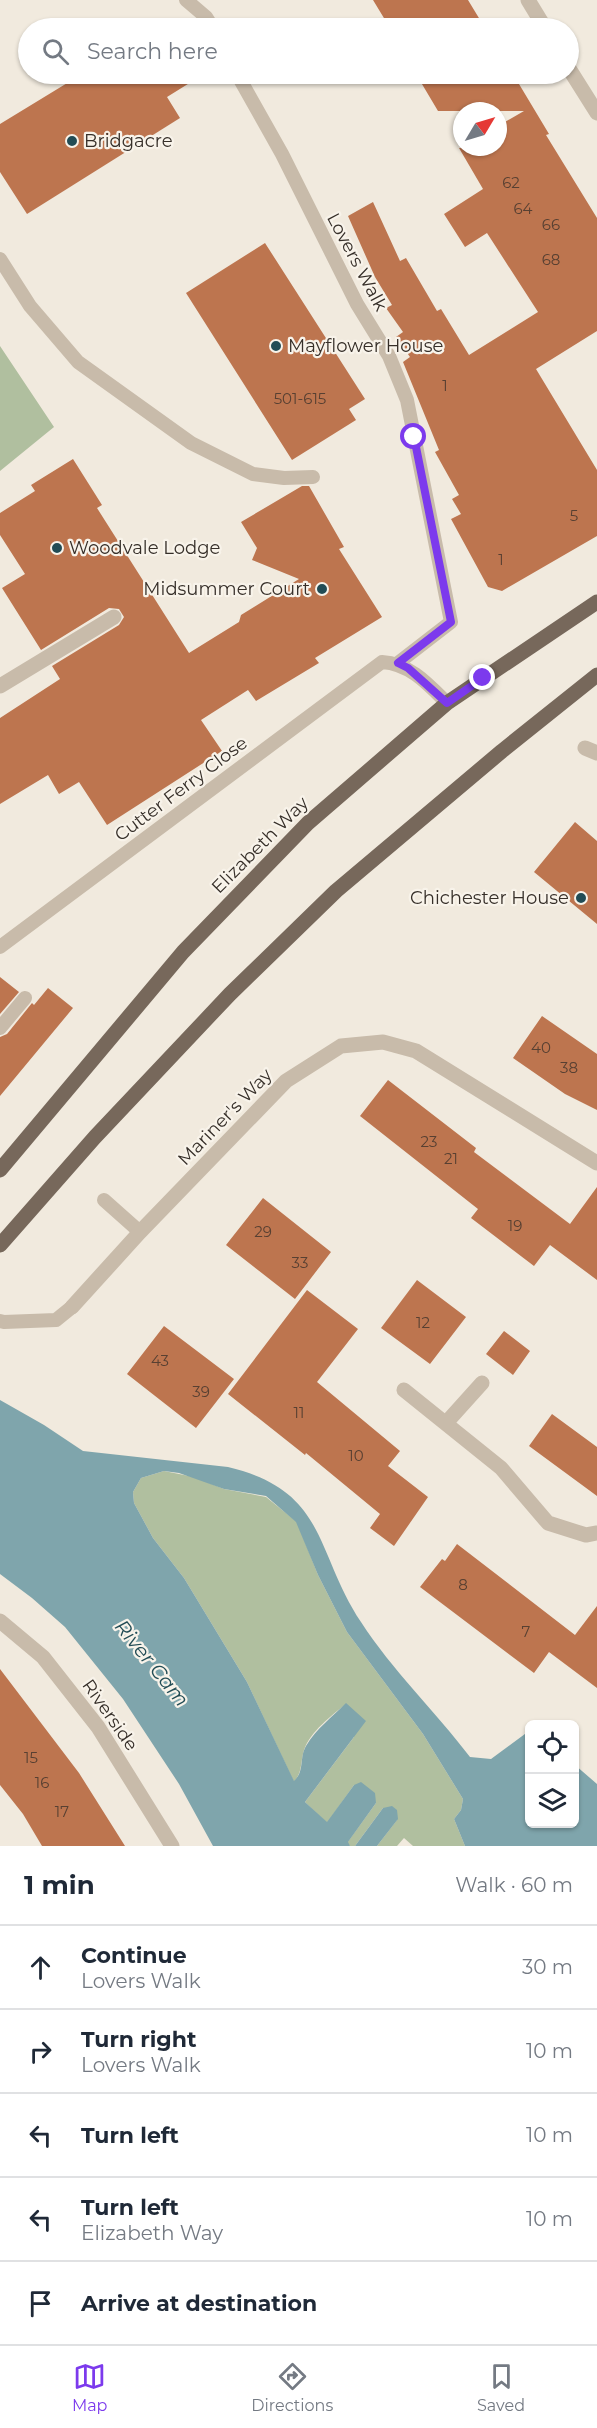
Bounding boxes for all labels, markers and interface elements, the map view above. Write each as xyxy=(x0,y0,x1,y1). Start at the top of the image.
search box xyxy=(18,18,579,84)
icon: search xyxy=(39,35,72,68)
text: Search here xyxy=(87,38,218,65)
north arrow xyxy=(453,102,507,156)
place label: Bridgacre xyxy=(84,130,173,152)
marker: Bridgacre xyxy=(65,134,79,148)
house number: 62 xyxy=(502,173,520,192)
house number: 64 xyxy=(513,199,533,218)
street label: Lovers Walk xyxy=(322,209,392,315)
house number: 66 xyxy=(542,215,560,234)
house number: 68 xyxy=(542,250,560,269)
place label: Mayflower House xyxy=(288,335,443,357)
marker: Mayflower House xyxy=(269,339,283,353)
house number: 1 xyxy=(442,376,448,395)
house number: 501-615 xyxy=(274,389,326,408)
route start xyxy=(400,423,426,449)
house number: 5 xyxy=(570,506,578,525)
place label: Woodvale Lodge xyxy=(69,537,221,559)
marker: Woodvale Lodge xyxy=(50,541,64,555)
house number: 1 xyxy=(498,550,504,569)
place label: Midsummer Court xyxy=(143,578,310,600)
marker: Midsummer Court xyxy=(315,582,329,596)
route end xyxy=(469,664,495,690)
street label: Cutter Ferry Close xyxy=(110,732,252,846)
street label: Elizabeth Way xyxy=(207,792,313,898)
place label: Chichester House xyxy=(410,887,569,909)
marker: Chichester House xyxy=(574,891,588,905)
house number: 40 xyxy=(531,1038,551,1057)
house number: 38 xyxy=(560,1058,578,1077)
street label: Mariner's Way xyxy=(173,1064,277,1170)
house number: 23 xyxy=(421,1132,437,1151)
house number: 21 xyxy=(444,1149,458,1168)
house number: 19 xyxy=(508,1216,522,1235)
house number: 29 xyxy=(254,1222,272,1241)
house number: 33 xyxy=(292,1253,308,1272)
house number: 12 xyxy=(416,1313,430,1332)
house number: 43 xyxy=(151,1351,169,1370)
house number: 39 xyxy=(192,1382,210,1401)
house number: 11 xyxy=(294,1403,304,1422)
house number: 10 xyxy=(348,1446,364,1465)
house number: 8 xyxy=(458,1575,468,1594)
water label: River Cam xyxy=(110,1615,194,1711)
house number: 7 xyxy=(522,1622,531,1641)
street label: Riverside xyxy=(77,1675,143,1755)
map controls xyxy=(525,1720,579,1828)
button: locate xyxy=(525,1720,579,1774)
house number: 15 xyxy=(24,1748,38,1767)
house number: 16 xyxy=(35,1773,49,1792)
button: layers xyxy=(525,1774,579,1828)
house number: 17 xyxy=(55,1802,69,1821)
text: 1 min xyxy=(24,1869,95,1901)
text: Walk · 60 m xyxy=(455,1873,573,1897)
text: Continue xyxy=(81,1942,187,1969)
icon: ahead xyxy=(24,1951,57,1984)
text: 30 m xyxy=(522,1955,573,1979)
text: Lovers Walk xyxy=(81,1969,201,1993)
text: Turn right xyxy=(81,2026,196,2053)
icon: right xyxy=(24,2035,57,2068)
text: 10 m xyxy=(526,2039,573,2063)
text: Lovers Walk xyxy=(81,2053,201,2077)
icon: left xyxy=(24,2119,57,2152)
text: Turn left xyxy=(81,2122,179,2149)
text: 10 m xyxy=(526,2123,573,2147)
text: Turn left xyxy=(81,2194,179,2221)
icon: left xyxy=(24,2203,57,2236)
text: 10 m xyxy=(526,2207,573,2231)
text: Elizabeth Way xyxy=(81,2221,223,2245)
icon: arrive xyxy=(24,2287,57,2320)
text: Arrive at destination xyxy=(81,2290,317,2317)
tab: Map xyxy=(72,2360,107,2415)
tab: Directions xyxy=(251,2360,333,2415)
tab: Saved xyxy=(477,2360,525,2415)

